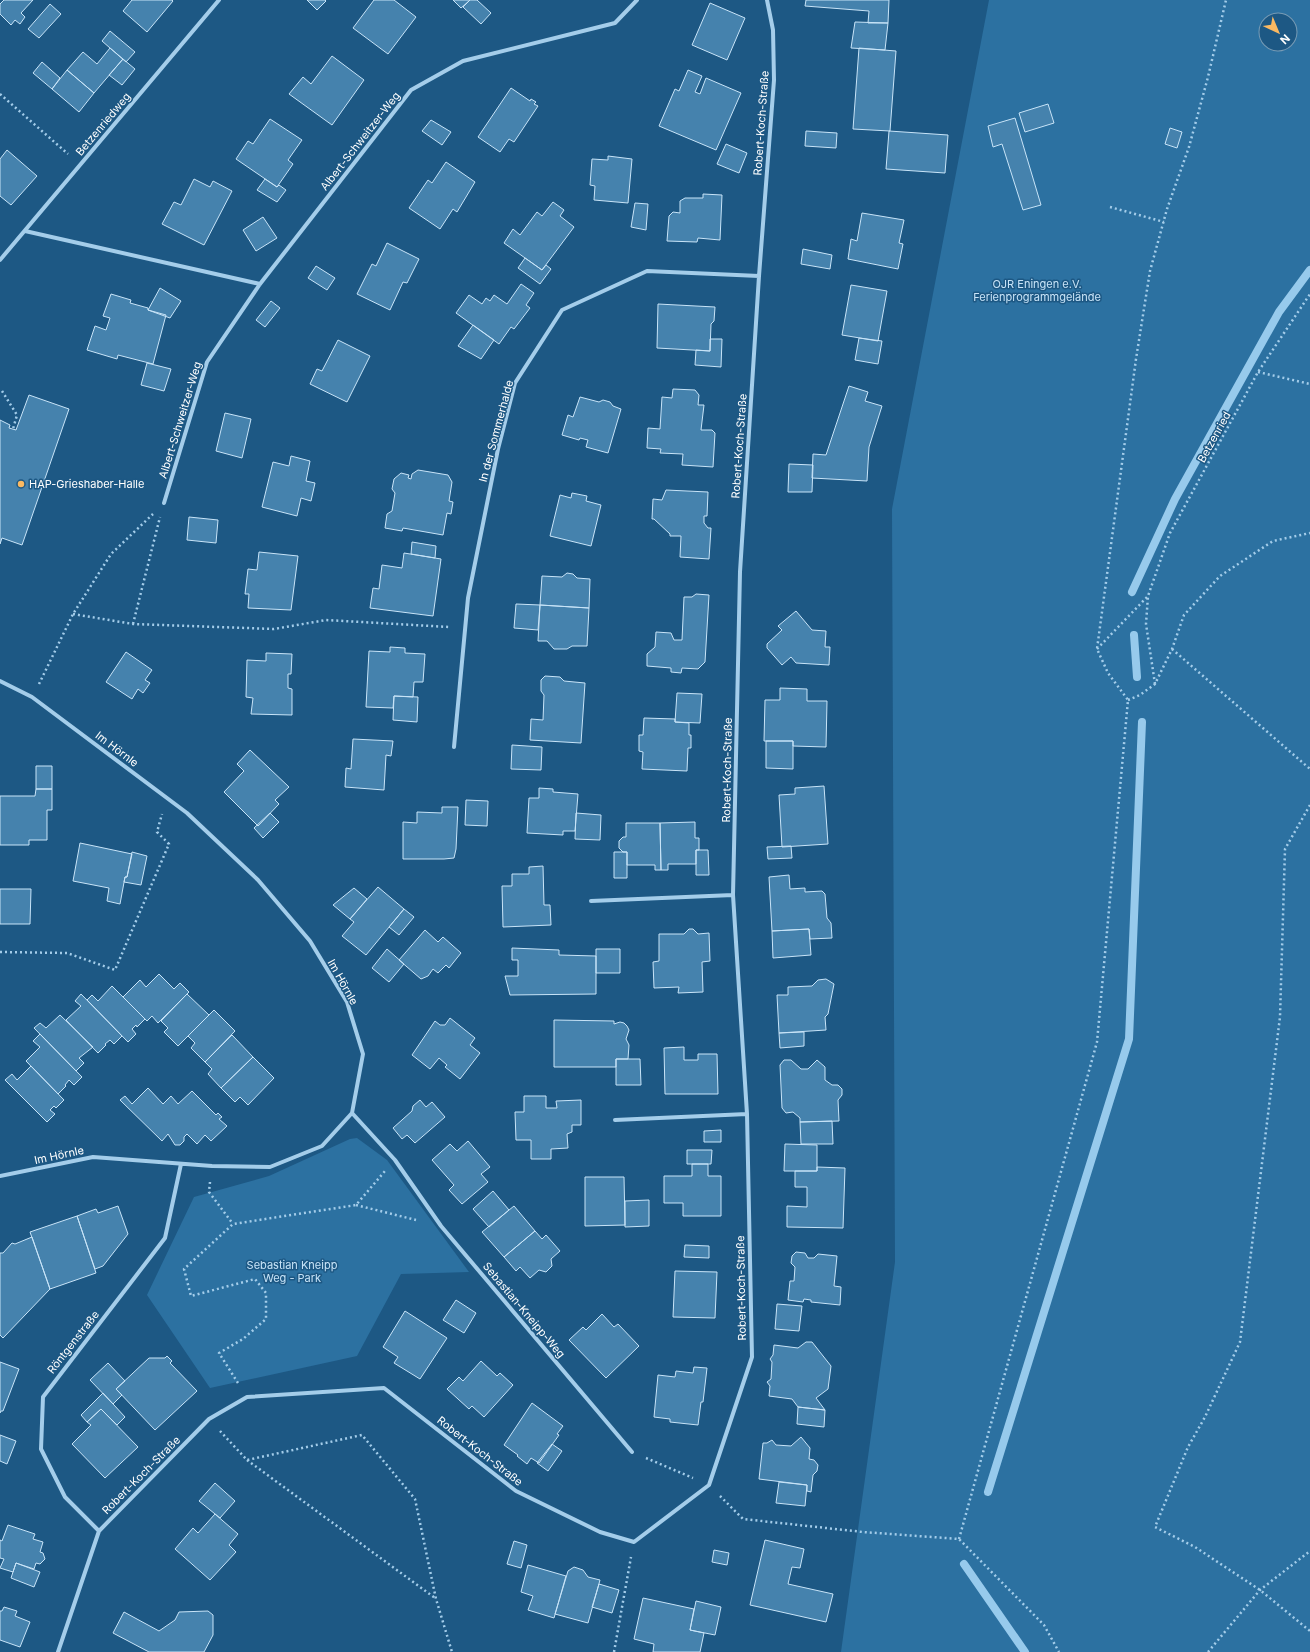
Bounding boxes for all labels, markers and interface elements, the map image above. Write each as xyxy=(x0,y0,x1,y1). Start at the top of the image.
north arrow xyxy=(1258,12,1298,52)
text: N xyxy=(1277,31,1293,47)
street label: Robert-Koch-Straße xyxy=(750,70,772,176)
street label: Albert-Schweitzer-Weg xyxy=(317,89,403,193)
street label: Betzenriedweg xyxy=(73,90,133,158)
park label: OJR Eningen e.V. Ferienprogrammgelände xyxy=(973,277,1101,304)
street label: Albert-Schweitzer-Weg xyxy=(156,360,204,480)
street label: In der Sommerhalde xyxy=(476,378,516,484)
street label: Robert-Koch-Straße xyxy=(728,393,750,499)
street label: Betzenried xyxy=(1194,409,1234,465)
place label: HAP-Grieshaber-Halle xyxy=(29,477,144,491)
marker: HAP-Grieshaber-Halle xyxy=(16,479,26,489)
street label: Robert-Koch-Straße xyxy=(719,717,735,823)
street label: Im Hörnle xyxy=(93,728,141,770)
street label: Im Hörnle xyxy=(325,957,361,1007)
street label: Im Hörnle xyxy=(33,1143,85,1167)
street label: Robert-Koch-Straße xyxy=(733,1235,749,1341)
park label: Sebastian Kneipp Weg - Park xyxy=(247,1258,338,1285)
street label: Sebastian-Kneipp-Weg xyxy=(480,1259,568,1361)
street label: Röntgenstraße xyxy=(44,1308,102,1376)
street label: Robert-Koch-Straße xyxy=(434,1413,526,1489)
street label: Robert-Koch-Straße xyxy=(99,1433,183,1517)

